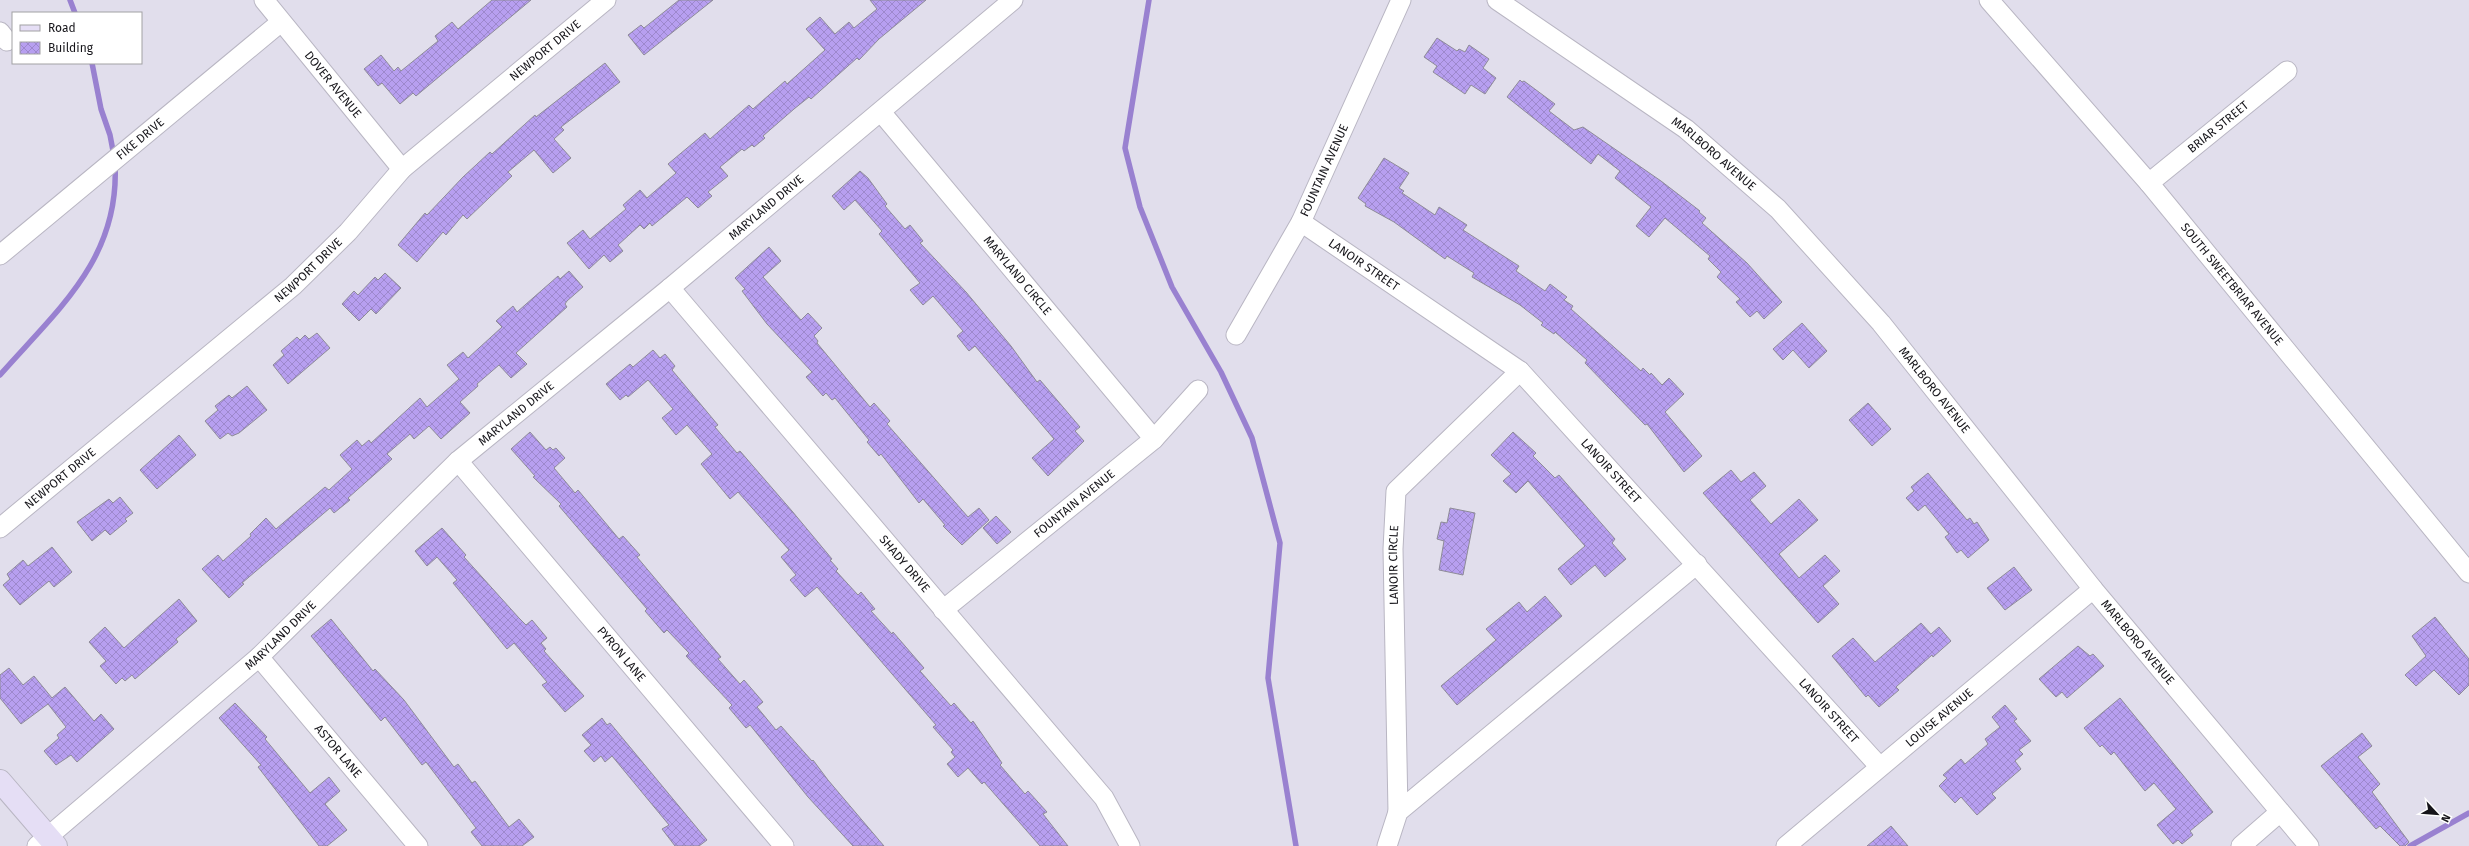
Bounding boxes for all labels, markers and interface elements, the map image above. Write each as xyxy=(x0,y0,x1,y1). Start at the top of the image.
legend xyxy=(12,12,142,64)
street label: NEWPORT DRIVE xyxy=(507,17,584,84)
text: Road xyxy=(48,21,76,35)
text: Building xyxy=(48,41,94,55)
street label: DOVER AVENUE xyxy=(302,48,364,121)
street label: BRIAR STREET xyxy=(2185,98,2252,156)
street label: MARLBORO AVENUE xyxy=(1669,114,1759,194)
street label: FIKE DRIVE xyxy=(113,115,167,163)
street label: FOUNTAIN AVENUE xyxy=(1297,122,1351,219)
street label: MARYLAND DRIVE xyxy=(726,172,806,243)
street label: SOUTH SWEETBRIAR AVENUE xyxy=(2178,220,2286,348)
street label: MARYLAND CIRCLE xyxy=(981,233,1054,318)
street label: NEWPORT DRIVE xyxy=(272,235,345,305)
street label: LANOIR STREET xyxy=(1326,236,1402,294)
street label: MARLBORO AVENUE xyxy=(1896,344,1973,436)
street label: MARYLAND DRIVE xyxy=(476,379,557,448)
street label: LANOIR STREET xyxy=(1578,436,1644,507)
street label: NEWPORT DRIVE xyxy=(22,445,98,512)
street label: FOUNTAIN AVENUE xyxy=(1031,467,1118,541)
street label: LANOIR CIRCLE xyxy=(1386,525,1401,605)
street label: SHADY DRIVE xyxy=(876,532,933,595)
street label: MARLBORO AVENUE xyxy=(2098,597,2177,687)
street label: MARYLAND DRIVE xyxy=(242,598,319,673)
street label: PYRON LANE xyxy=(594,624,649,684)
street label: LANOIR STREET xyxy=(1796,676,1862,746)
street label: LOUISE AVENUE xyxy=(1903,685,1976,750)
street label: ASTOR LANE xyxy=(312,722,365,781)
north arrow xyxy=(2417,794,2457,834)
text: N xyxy=(2438,812,2453,824)

